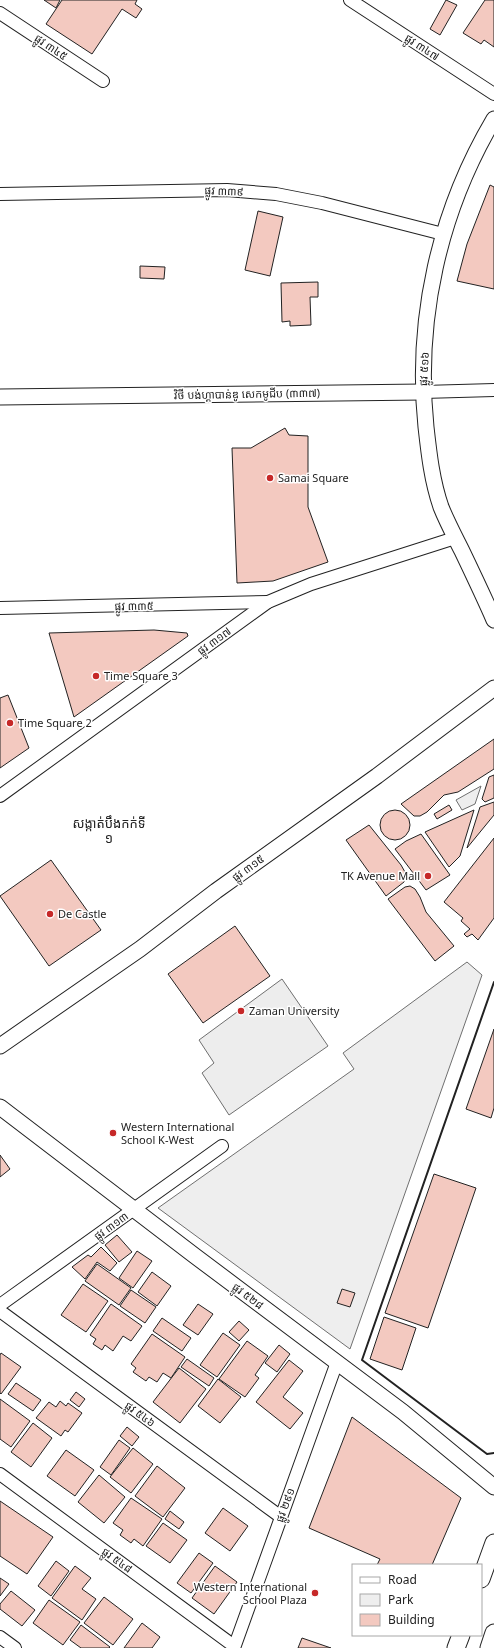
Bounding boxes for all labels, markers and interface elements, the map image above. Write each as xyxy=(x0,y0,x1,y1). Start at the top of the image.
street label: ផ្លូវ ៣៤៥ xyxy=(30,30,71,66)
street label: ផ្លូវ ៣៤៧ xyxy=(400,30,442,66)
street label: ផ្លូវ ៣៣៩ xyxy=(204,182,244,202)
street label: ផ្លូវ ៥១៦ xyxy=(415,351,435,387)
street label: វិថី បង់ហ្គាបាន់ឌូ សេកមូជីប (៣៣៧) xyxy=(173,385,320,403)
place label: Samai Square xyxy=(278,470,349,485)
marker: Samai Square xyxy=(265,473,275,483)
street label: ផ្លូវ ៣៣៥ xyxy=(114,598,154,617)
street label: ផ្លូវ ៣១៧ xyxy=(194,623,236,661)
place label: Time Square 3 xyxy=(104,668,178,683)
marker: Time Square 3 xyxy=(91,671,101,681)
place label: Time Square 2 xyxy=(18,715,92,730)
marker: Time Square 2 xyxy=(5,718,15,728)
district label: សង្កាត់បឹងកក់ទី ១ xyxy=(72,814,146,847)
street label: ផ្លូវ ៣១៥ xyxy=(228,851,269,887)
place label: TK Avenue Mall xyxy=(341,868,420,883)
marker: TK Avenue Mall xyxy=(423,871,433,881)
place label: De Castle xyxy=(58,906,107,921)
marker: De Castle xyxy=(45,909,55,919)
place label: Zaman University xyxy=(249,1003,340,1018)
marker: Zaman University xyxy=(236,1006,246,1016)
place label: Western International School K-West xyxy=(121,1119,234,1147)
marker: Western International School K-West xyxy=(108,1128,118,1138)
street label: ផ្លូវ ៣១៣ xyxy=(90,1208,133,1246)
street label: ផ្លូវ ៥២៨ xyxy=(228,1279,267,1315)
street label: ផ្លូវ ៥៤៦ xyxy=(120,1397,159,1432)
street label: ផ្លូវ ២៩១ xyxy=(271,1485,301,1525)
street label: ផ្លូវ ៥៤៨ xyxy=(97,1543,136,1578)
legend xyxy=(352,1564,482,1636)
text: Road xyxy=(388,1571,417,1588)
place label: Western International School Plaza xyxy=(194,1579,307,1607)
marker: Western International School Plaza xyxy=(310,1588,320,1598)
text: Park xyxy=(388,1591,414,1608)
text: Building xyxy=(388,1611,435,1628)

